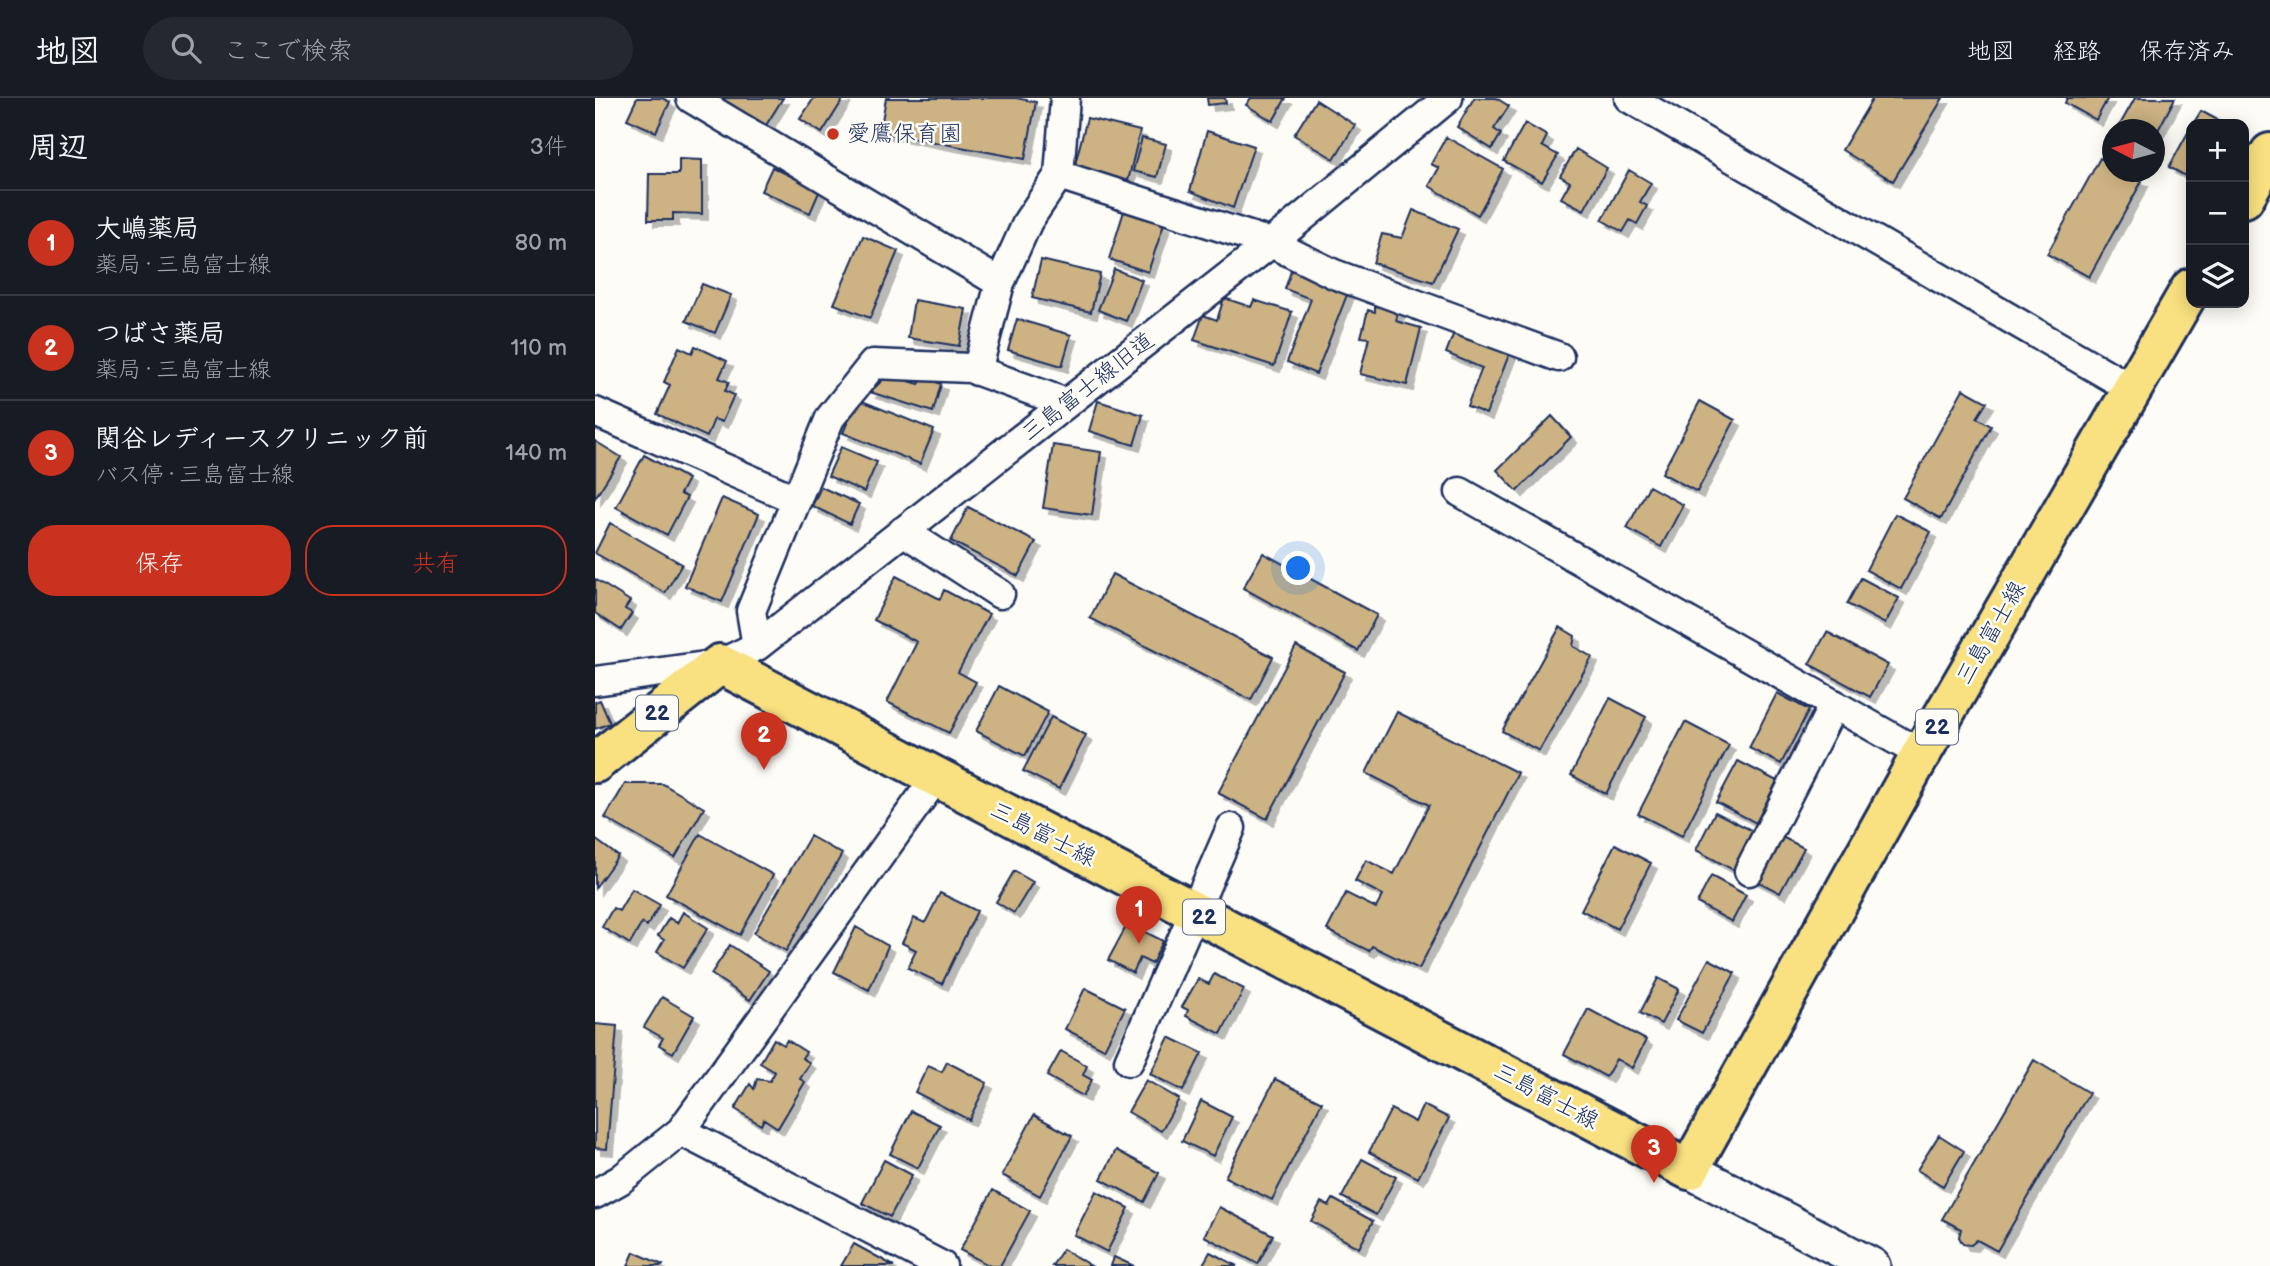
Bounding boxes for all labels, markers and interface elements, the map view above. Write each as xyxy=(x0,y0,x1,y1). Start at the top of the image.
search box xyxy=(143,17,633,80)
icon: search xyxy=(167,29,205,67)
text: 地図 xyxy=(35,32,101,72)
text: ここで検索 xyxy=(223,36,353,67)
text: 地図 xyxy=(1967,37,2015,66)
text: 経路 xyxy=(2053,37,2101,66)
text: 保存済み xyxy=(2139,37,2235,66)
north arrow xyxy=(2102,119,2165,182)
map controls xyxy=(2186,119,2249,308)
button: + xyxy=(2186,119,2249,182)
place label: 愛鷹保育園 xyxy=(847,120,962,148)
marker: 愛鷹保育園 xyxy=(825,126,841,142)
text: 周辺 xyxy=(28,130,88,166)
text: 3件 xyxy=(530,133,567,161)
button: − xyxy=(2186,182,2249,245)
text: 大嶋薬局 xyxy=(95,214,199,245)
text: 1 xyxy=(46,229,56,257)
text: 80 m xyxy=(515,229,567,257)
button: layers xyxy=(2186,245,2249,308)
text: 薬局 · 三島富士線 xyxy=(95,251,271,279)
text: つばさ薬局 xyxy=(95,319,225,350)
street label: 三島富士線旧道 xyxy=(1016,326,1160,448)
text: 2 xyxy=(44,334,58,362)
text: 110 m xyxy=(510,334,567,362)
text: 薬局 · 三島富士線 xyxy=(95,356,271,384)
text: 関谷レディースクリニック前 xyxy=(95,424,428,455)
text: 3 xyxy=(44,439,58,467)
text: 140 m xyxy=(505,439,567,467)
text: バス停 · 三島富士線 xyxy=(95,461,294,489)
button: 保存 xyxy=(28,525,291,596)
button: 共有 xyxy=(305,525,567,596)
your location xyxy=(1281,551,1315,585)
street label: 三島富士線 xyxy=(1950,576,2032,690)
road number: 22 xyxy=(636,696,678,730)
road number: 22 xyxy=(1916,710,1958,744)
pin: 2 xyxy=(741,712,787,770)
street label: 三島富士線 xyxy=(985,795,1101,873)
pin: 1 xyxy=(1116,886,1162,944)
road number: 22 xyxy=(1183,900,1225,934)
street label: 三島富士線 xyxy=(1489,1057,1603,1135)
pin: 3 xyxy=(1631,1125,1677,1183)

